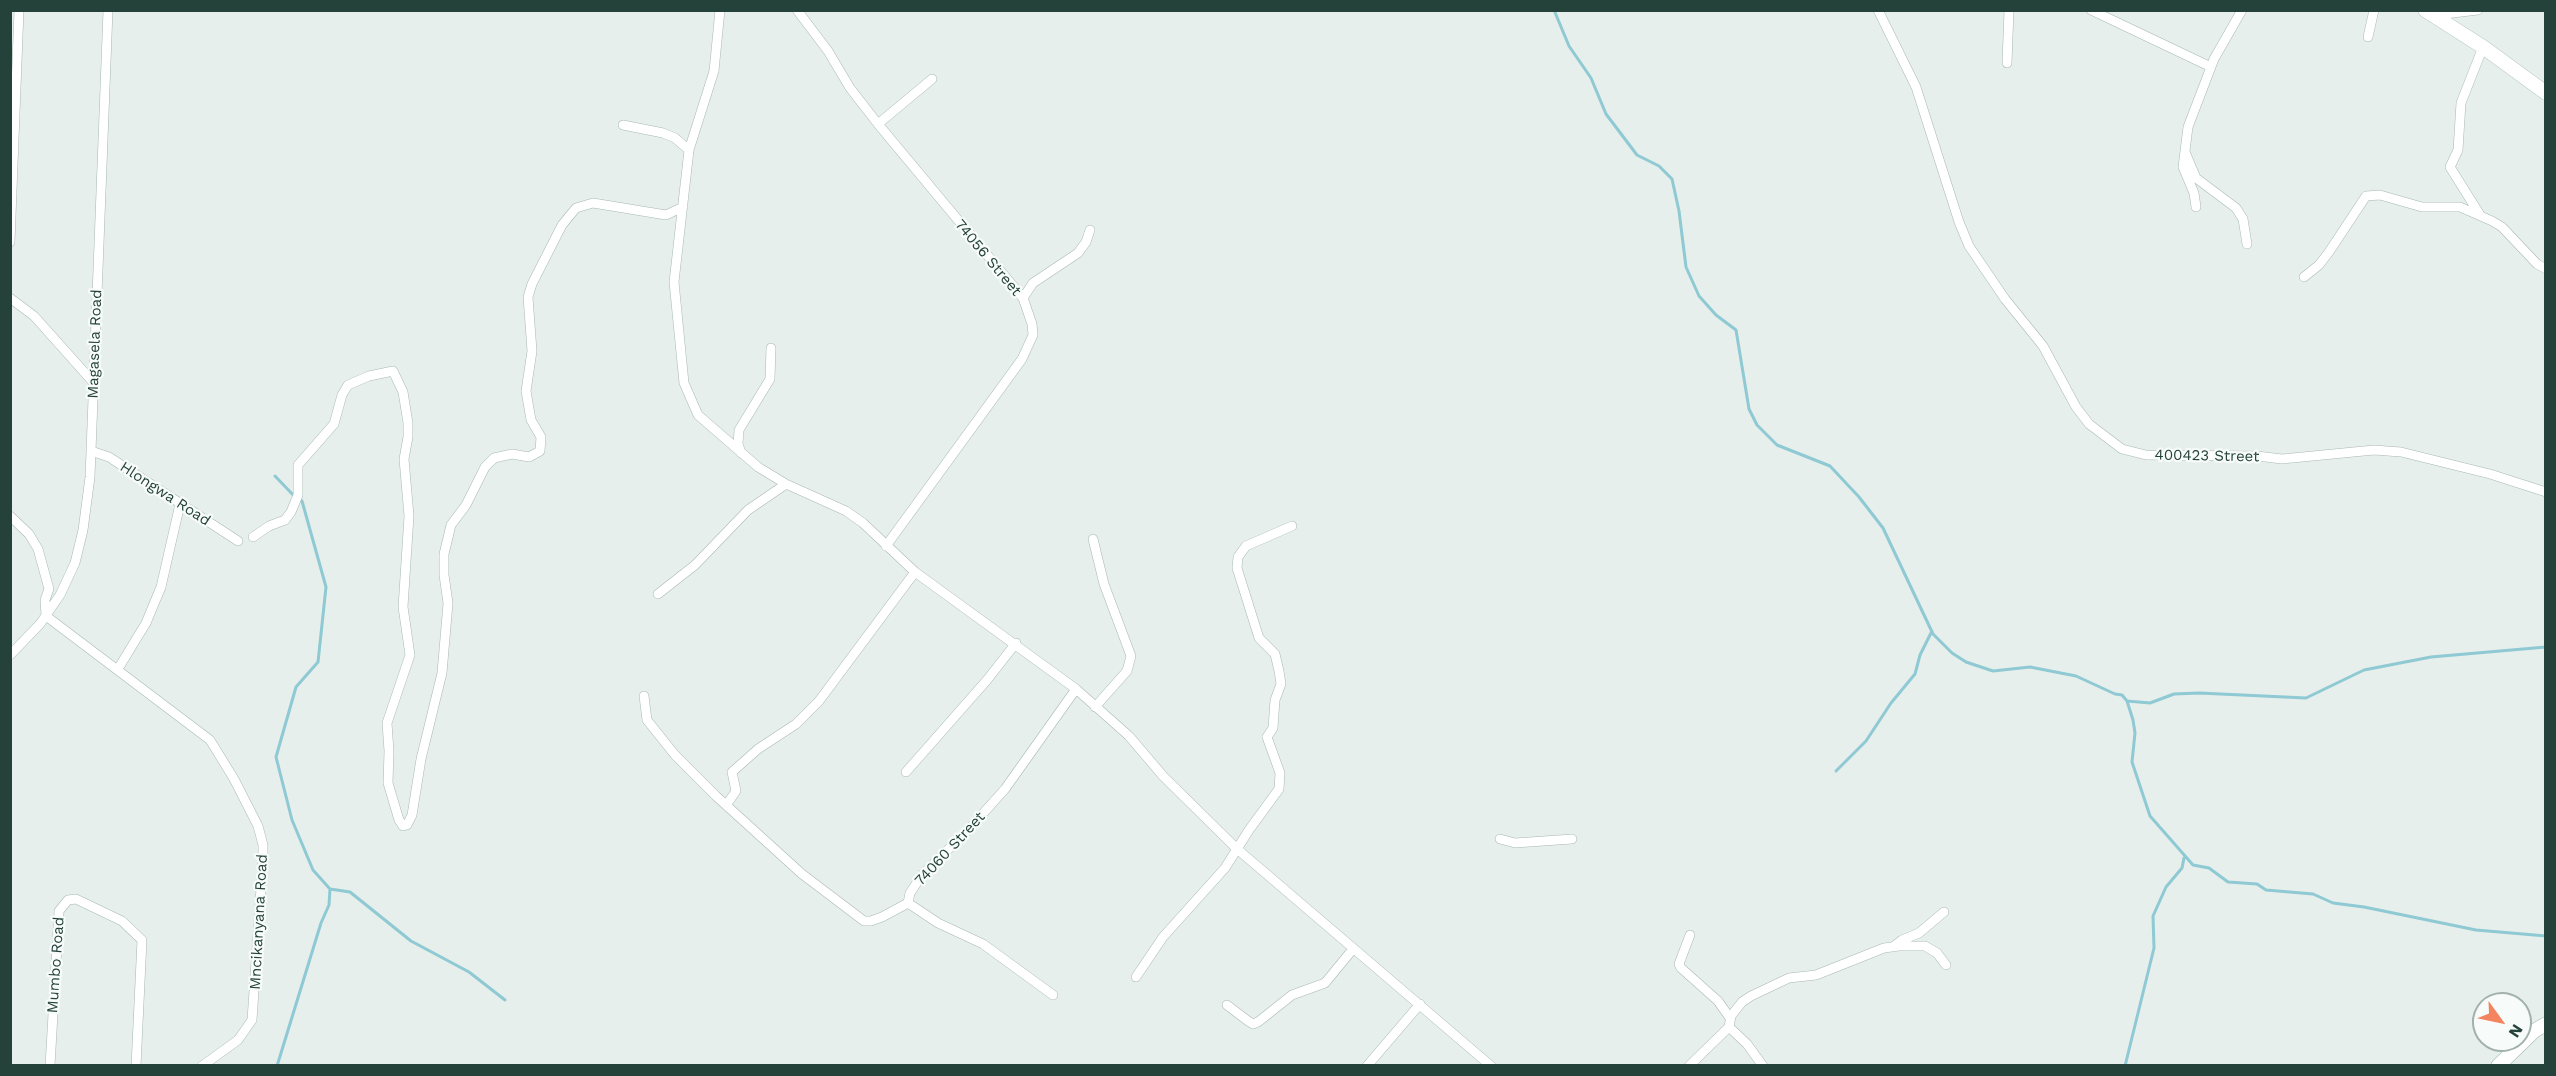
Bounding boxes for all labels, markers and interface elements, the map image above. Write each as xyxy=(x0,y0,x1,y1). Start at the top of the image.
street label: 74056 Street xyxy=(951,216,1025,300)
street label: Magasela Road xyxy=(84,289,106,399)
street label: 400423 Street xyxy=(2154,446,2260,466)
street label: Hlongwa Road xyxy=(116,458,214,530)
street label: 74060 Street xyxy=(911,808,989,890)
street label: Mncikanyana Road xyxy=(246,854,272,990)
street label: Mumbo Road xyxy=(44,916,68,1014)
north arrow xyxy=(2472,992,2532,1052)
text: N xyxy=(2505,1021,2527,1041)

